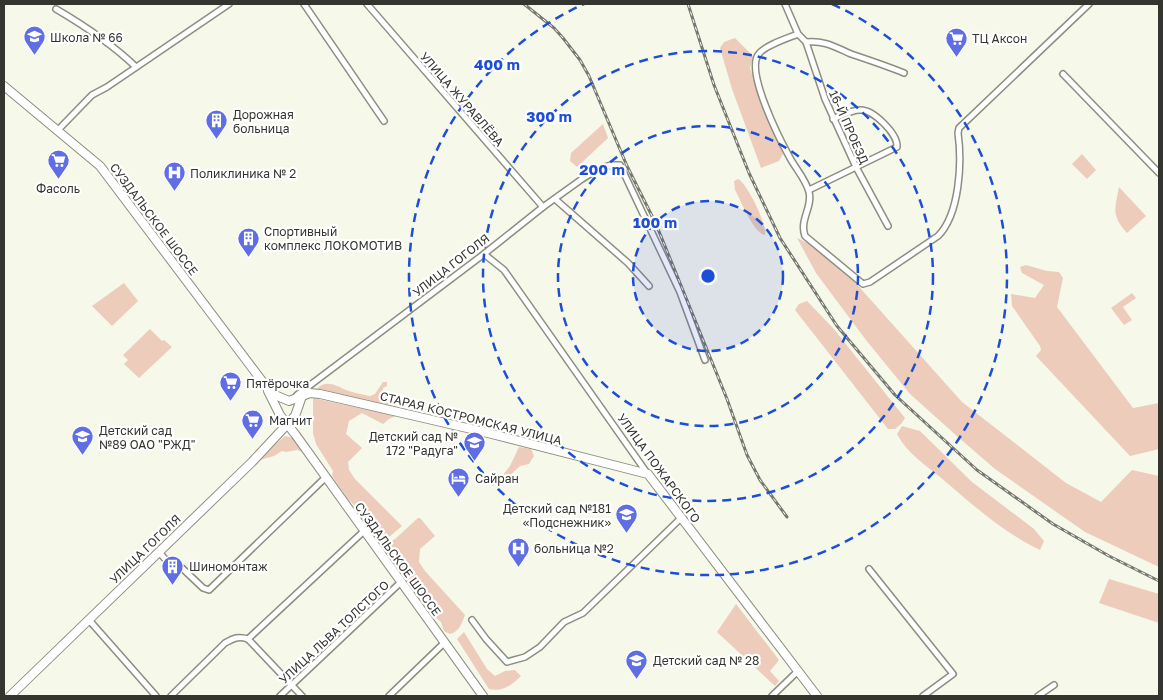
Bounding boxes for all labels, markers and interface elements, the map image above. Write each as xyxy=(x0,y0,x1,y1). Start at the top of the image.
school or university icon: Школа № 66 xyxy=(22,25,46,56)
supermarket icon: ТЦ Аксон xyxy=(944,26,968,57)
place label: Школа № 66 xyxy=(50,30,123,45)
place label: ТЦ Аксон xyxy=(972,31,1027,46)
street label: УЛИЦА ЖУРАВЛЁВА xyxy=(417,49,507,149)
text: 400 m xyxy=(474,55,520,73)
street label: 16-Й ПРОЕЗД xyxy=(826,88,872,166)
place label: Дорожная больница xyxy=(233,107,294,136)
text: 300 m xyxy=(526,107,572,125)
building icon: Дорожная больница xyxy=(205,109,229,140)
supermarket icon: Фасоль xyxy=(46,149,70,180)
street label: СУЗДАЛЬСКОЕ ШОССЕ xyxy=(107,160,201,278)
text: 200 m xyxy=(579,160,625,178)
hospital icon: Поликлиника № 2 xyxy=(162,161,186,192)
place label: Поликлиника № 2 xyxy=(190,166,296,181)
place label: Фасоль xyxy=(36,181,80,196)
text: 100 m xyxy=(633,213,677,231)
place label: Спортивный комплекс ЛОКОМОТИВ xyxy=(264,224,402,253)
building icon: Спортивный комплекс ЛОКОМОТИВ xyxy=(236,226,260,257)
street label: УЛИЦА ГОГОЛЯ xyxy=(410,230,492,300)
centre of rings xyxy=(699,267,717,285)
supermarket icon: Пятёрочка xyxy=(218,371,242,402)
place label: Пятёрочка xyxy=(246,376,309,391)
street label: СТАРАЯ КОСТРОМСКАЯ УЛИЦА xyxy=(379,388,563,448)
supermarket icon: Магнит xyxy=(241,408,265,439)
street label: УЛИЦА ПОЖАРСКОГО xyxy=(614,410,704,526)
place label: Магнит xyxy=(269,413,312,428)
place label: Детский сад №89 ОАО "РЖД" xyxy=(99,423,196,452)
school or university icon: Детский сад №89 ОАО "РЖД" xyxy=(71,425,95,456)
place label: Детский сад № 172 "Радуга" xyxy=(369,429,458,458)
school or university icon: Детский сад № 172 "Радуга" xyxy=(462,431,486,462)
hotel icon: Сайран xyxy=(447,466,471,497)
place label: Сайран xyxy=(475,471,519,486)
street label: СУЗДАЛЬСКОЕ ШОССЕ xyxy=(352,499,444,619)
place label: Детский сад №181 «Подснежник» xyxy=(503,501,611,530)
school or university icon: Детский сад №181 «Подснежник» xyxy=(615,503,639,534)
street label: УЛИЦА ГОГОЛЯ xyxy=(106,511,184,587)
hospital icon: больница №2 xyxy=(506,536,530,567)
place label: больница №2 xyxy=(534,541,614,556)
building icon: Шиномонтаж xyxy=(161,554,185,585)
place label: Шиномонтаж xyxy=(189,559,268,574)
street label: УЛИЦА ЛЬВА ТОЛСТОГО xyxy=(276,577,392,687)
school or university icon: Детский сад № 28 xyxy=(625,648,649,679)
place label: Детский сад № 28 xyxy=(653,653,759,668)

